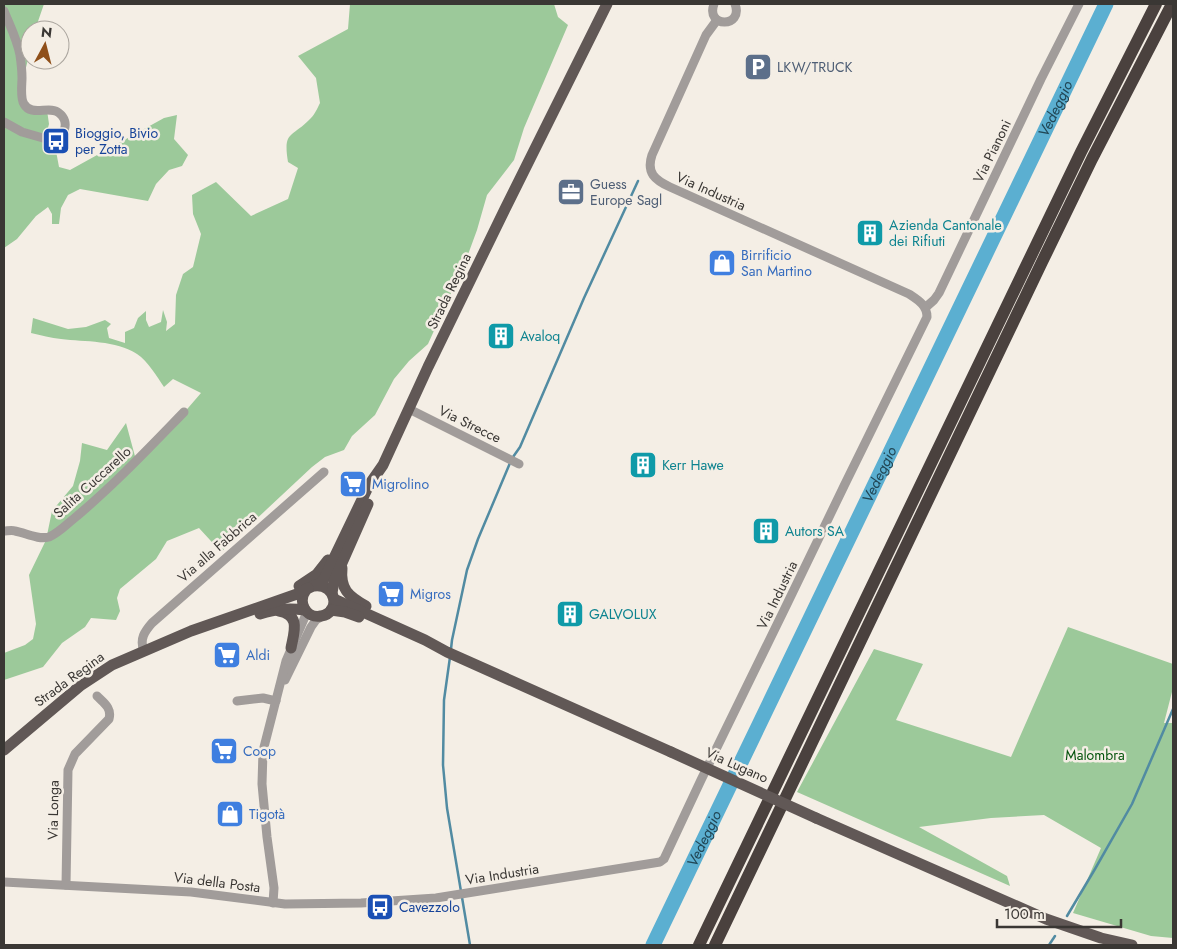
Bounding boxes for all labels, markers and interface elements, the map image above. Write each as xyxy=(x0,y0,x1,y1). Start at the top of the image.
north arrow xyxy=(20,20,70,70)
text: N xyxy=(40,21,53,43)
parking icon: LKW/TRUCK xyxy=(743,52,773,82)
place label: LKW/TRUCK xyxy=(777,57,853,77)
water label: Vedeggio xyxy=(1033,77,1078,141)
street label: Via Pianoni xyxy=(968,116,1016,186)
place label: Bioggio, Bivio per Zotta xyxy=(75,123,158,159)
bus stop icon: Bioggio, Bivio per Zotta xyxy=(41,126,71,156)
street label: Via Industria xyxy=(673,167,749,215)
place label: Guess Europe Sagl xyxy=(590,174,662,210)
office icon: Guess Europe Sagl xyxy=(556,177,586,207)
place label: Azienda Cantonale dei Rifiuti xyxy=(889,215,1002,251)
building icon: Azienda Cantonale dei Rifiuti xyxy=(855,218,885,248)
place label: Birrificio San Martino xyxy=(741,245,812,281)
shop icon: Birrificio San Martino xyxy=(707,248,737,278)
street label: Strada Regina xyxy=(422,250,476,332)
building icon: Avaloq xyxy=(486,321,516,351)
place label: Avaloq xyxy=(520,326,560,346)
street label: Via Strecce xyxy=(435,400,505,448)
street label: Salita Cuccarello xyxy=(49,441,136,522)
water label: Vedeggio xyxy=(856,443,902,506)
building icon: Kerr Hawe xyxy=(628,450,658,480)
place label: Kerr Hawe xyxy=(662,455,724,475)
supermarket icon: Migrolino xyxy=(338,469,368,499)
place label: Migrolino xyxy=(372,474,429,494)
street label: Via alla Fabbrica xyxy=(173,507,261,587)
building icon: Autors SA xyxy=(751,516,781,546)
place label: Autors SA xyxy=(785,521,845,541)
street label: Via Industria xyxy=(752,557,802,633)
supermarket icon: Migros xyxy=(376,579,406,609)
place label: Migros xyxy=(410,584,451,604)
building icon: GALVOLUX xyxy=(555,599,585,629)
place label: GALVOLUX xyxy=(589,604,657,624)
supermarket icon: Aldi xyxy=(212,640,242,670)
place label: Aldi xyxy=(246,645,270,665)
street label: Strada Regina xyxy=(30,647,108,711)
supermarket icon: Coop xyxy=(209,736,239,766)
place label: Coop xyxy=(243,741,276,761)
street label: Via Lugano xyxy=(702,742,772,788)
park label: Malombra xyxy=(1065,745,1125,765)
street label: Via Longa xyxy=(42,780,64,840)
shop icon: Tigotà xyxy=(215,799,245,829)
place label: Tigotà xyxy=(249,804,285,824)
water label: Vedeggio xyxy=(681,807,727,871)
street label: Via Industria xyxy=(464,858,540,890)
street label: Via della Posta xyxy=(173,867,261,897)
bus stop icon: Cavezzolo xyxy=(365,892,395,922)
scale bar xyxy=(997,896,1121,928)
place label: Cavezzolo xyxy=(399,897,460,917)
text: 100 m xyxy=(1004,903,1045,925)

